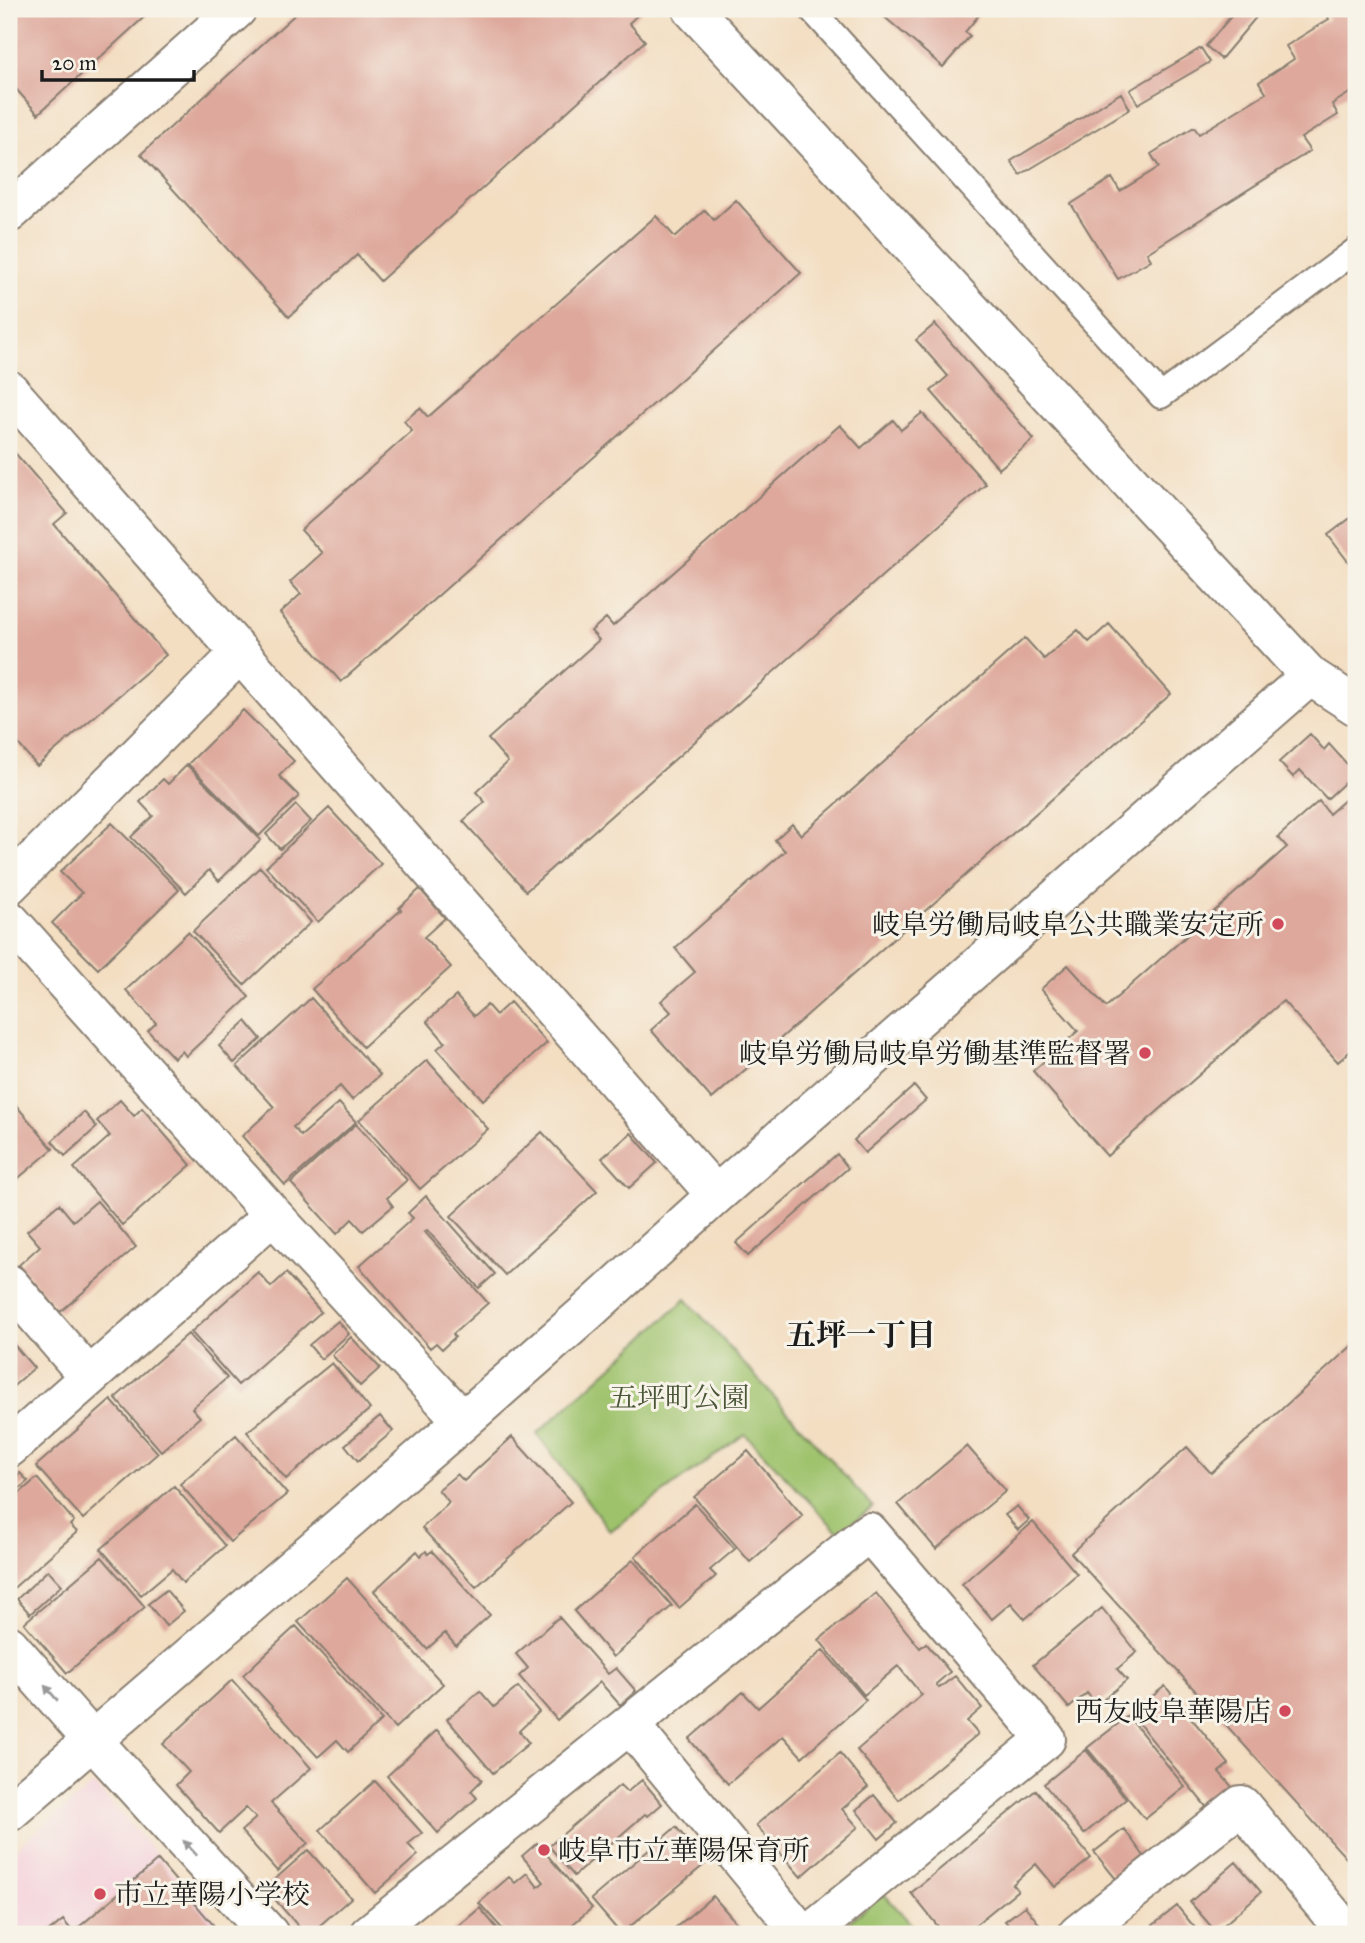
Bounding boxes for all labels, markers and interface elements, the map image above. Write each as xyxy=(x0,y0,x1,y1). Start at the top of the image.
scale bar xyxy=(42,38,194,82)
text: 20 m xyxy=(52,50,97,76)
place label: 岐阜労働局岐阜公共職業安定所 xyxy=(872,907,1264,942)
marker: 岐阜労働局岐阜公共職業安定所 xyxy=(1270,916,1286,932)
place label: 岐阜労働局岐阜労働基準監督署 xyxy=(739,1036,1131,1071)
marker: 岐阜労働局岐阜労働基準監督署 xyxy=(1137,1045,1153,1061)
district label: 五坪一丁目 xyxy=(786,1317,936,1353)
park label: 五坪町公園 xyxy=(609,1380,749,1415)
one-way arrow xyxy=(43,1684,59,1702)
place label: 西友岐阜華陽店 xyxy=(1075,1694,1271,1729)
marker: 西友岐阜華陽店 xyxy=(1277,1703,1293,1719)
place label: 岐阜市立華陽保育所 xyxy=(558,1833,810,1868)
one-way arrow xyxy=(182,1839,198,1857)
marker: 岐阜市立華陽保育所 xyxy=(536,1842,552,1858)
place label: 市立華陽小学校 xyxy=(114,1877,310,1912)
marker: 市立華陽小学校 xyxy=(92,1886,108,1902)

